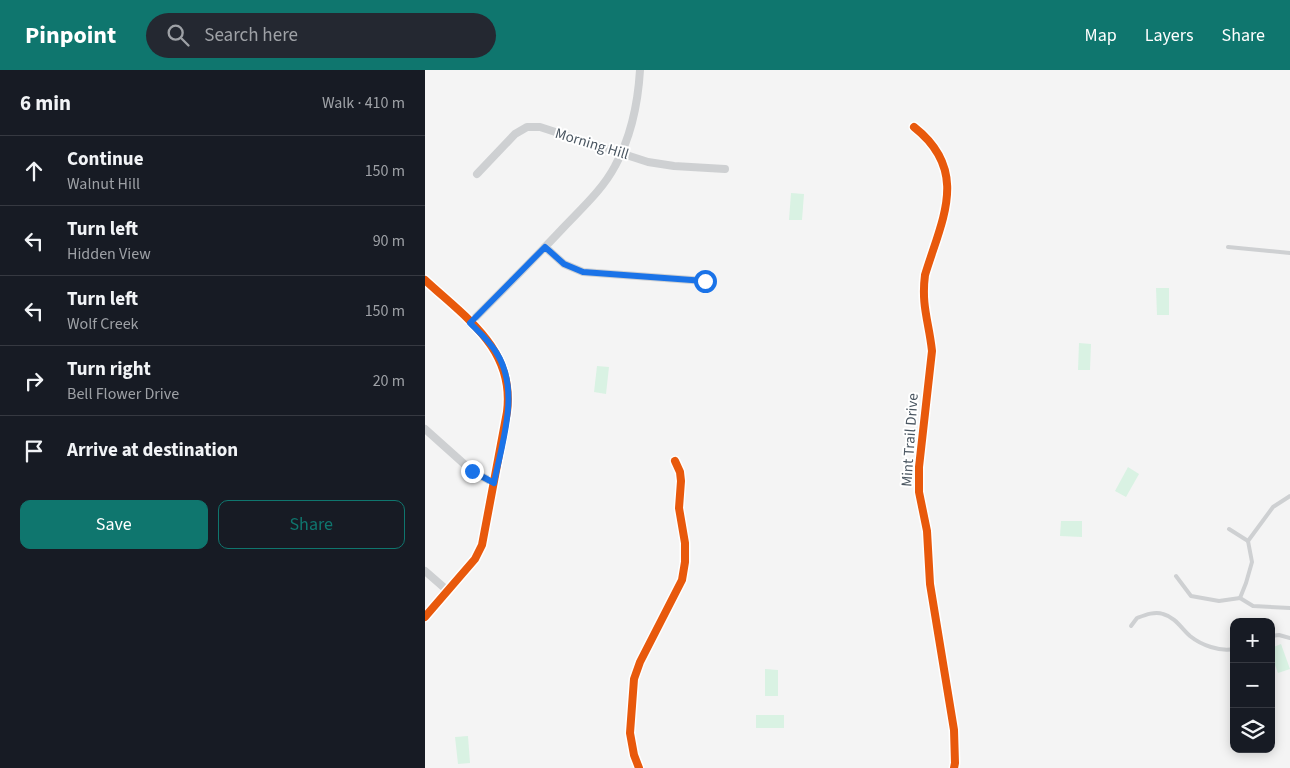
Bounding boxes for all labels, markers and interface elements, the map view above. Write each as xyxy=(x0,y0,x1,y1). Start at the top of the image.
search box xyxy=(146,13,496,58)
text: Pinpoint xyxy=(25,18,116,53)
icon: search xyxy=(164,21,192,49)
text: Search here xyxy=(204,22,298,49)
text: Map xyxy=(1085,23,1117,48)
text: Layers xyxy=(1145,23,1194,48)
text: Share xyxy=(1222,23,1265,48)
text: 6 min xyxy=(20,88,71,118)
text: Walk · 410 m xyxy=(322,92,405,114)
street label: Morning Hill xyxy=(553,123,632,165)
text: Continue xyxy=(67,146,144,173)
icon: ahead xyxy=(20,157,48,185)
text: 150 m xyxy=(365,160,405,182)
text: Walnut Hill xyxy=(67,173,140,195)
text: Turn left xyxy=(67,216,138,243)
icon: left xyxy=(20,227,48,255)
text: 90 m xyxy=(373,230,405,252)
text: Hidden View xyxy=(67,243,151,265)
route start xyxy=(694,270,717,293)
text: Turn left xyxy=(67,286,138,313)
icon: left xyxy=(20,297,48,325)
text: 150 m xyxy=(365,300,405,322)
text: Wolf Creek xyxy=(67,313,139,335)
text: Turn right xyxy=(67,356,151,383)
icon: right xyxy=(20,367,48,395)
text: 20 m xyxy=(373,370,405,392)
text: Bell Flower Drive xyxy=(67,383,179,405)
street label: Mint Trail Drive xyxy=(896,393,924,487)
icon: arrive xyxy=(20,437,48,465)
text: Arrive at destination xyxy=(67,437,238,464)
route end xyxy=(461,460,484,483)
button: Save xyxy=(20,500,208,549)
button: Share xyxy=(218,500,405,549)
map controls xyxy=(1230,618,1275,753)
button: + xyxy=(1230,618,1275,663)
button: − xyxy=(1230,663,1275,708)
button: layers xyxy=(1230,708,1275,753)

